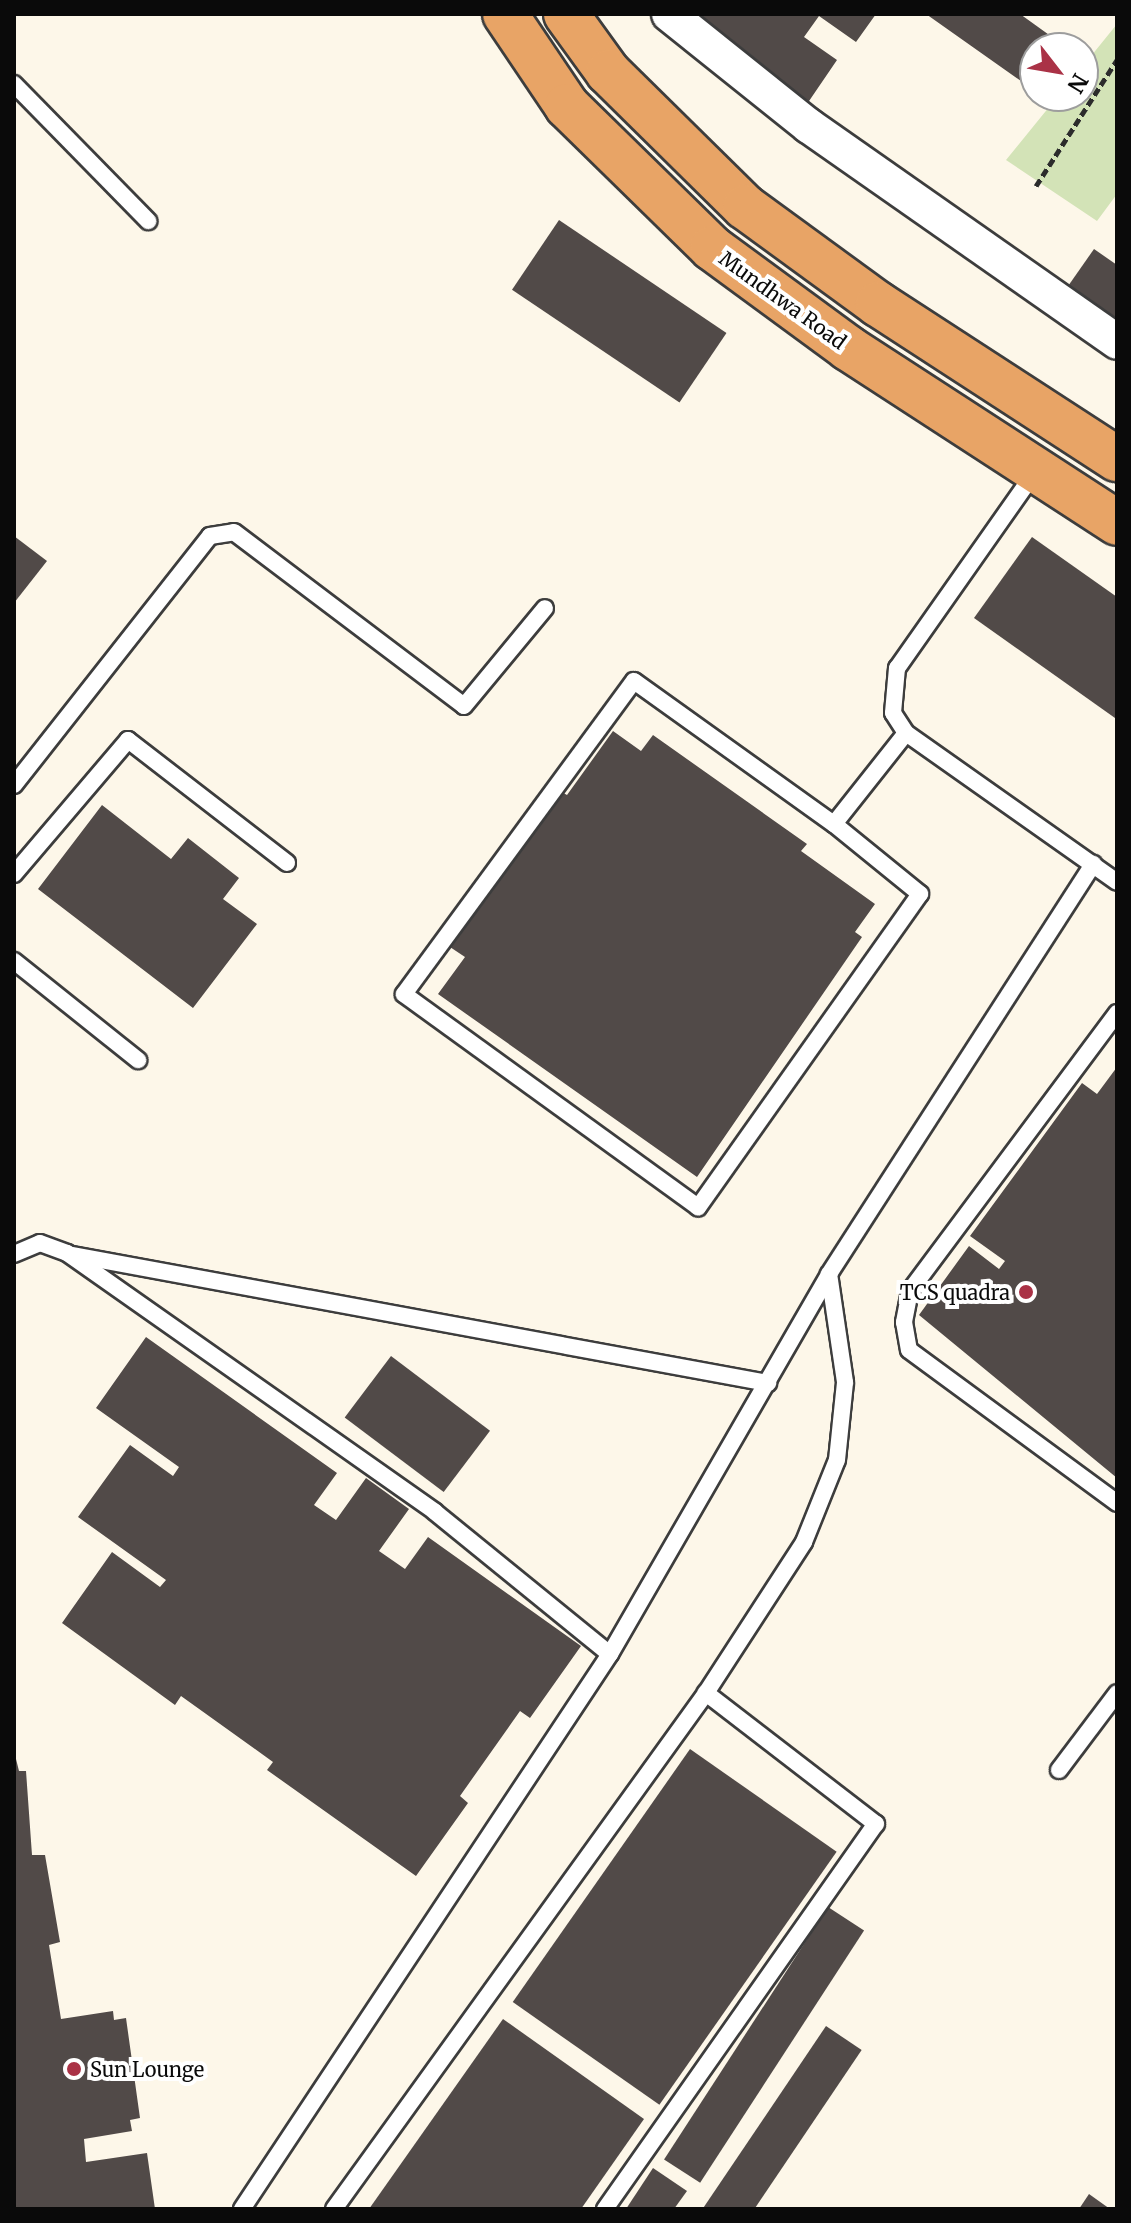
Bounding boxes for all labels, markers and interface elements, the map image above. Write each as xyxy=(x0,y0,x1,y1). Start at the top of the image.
north arrow xyxy=(1019,32,1099,112)
text: N xyxy=(1061,69,1094,98)
street label: Mundhwa Road xyxy=(715,246,851,354)
place label: TCS quadra xyxy=(900,1280,1010,1304)
marker: TCS quadra xyxy=(1017,1283,1035,1301)
place label: Sun Lounge xyxy=(90,2057,204,2081)
marker: Sun Lounge xyxy=(65,2060,83,2078)

